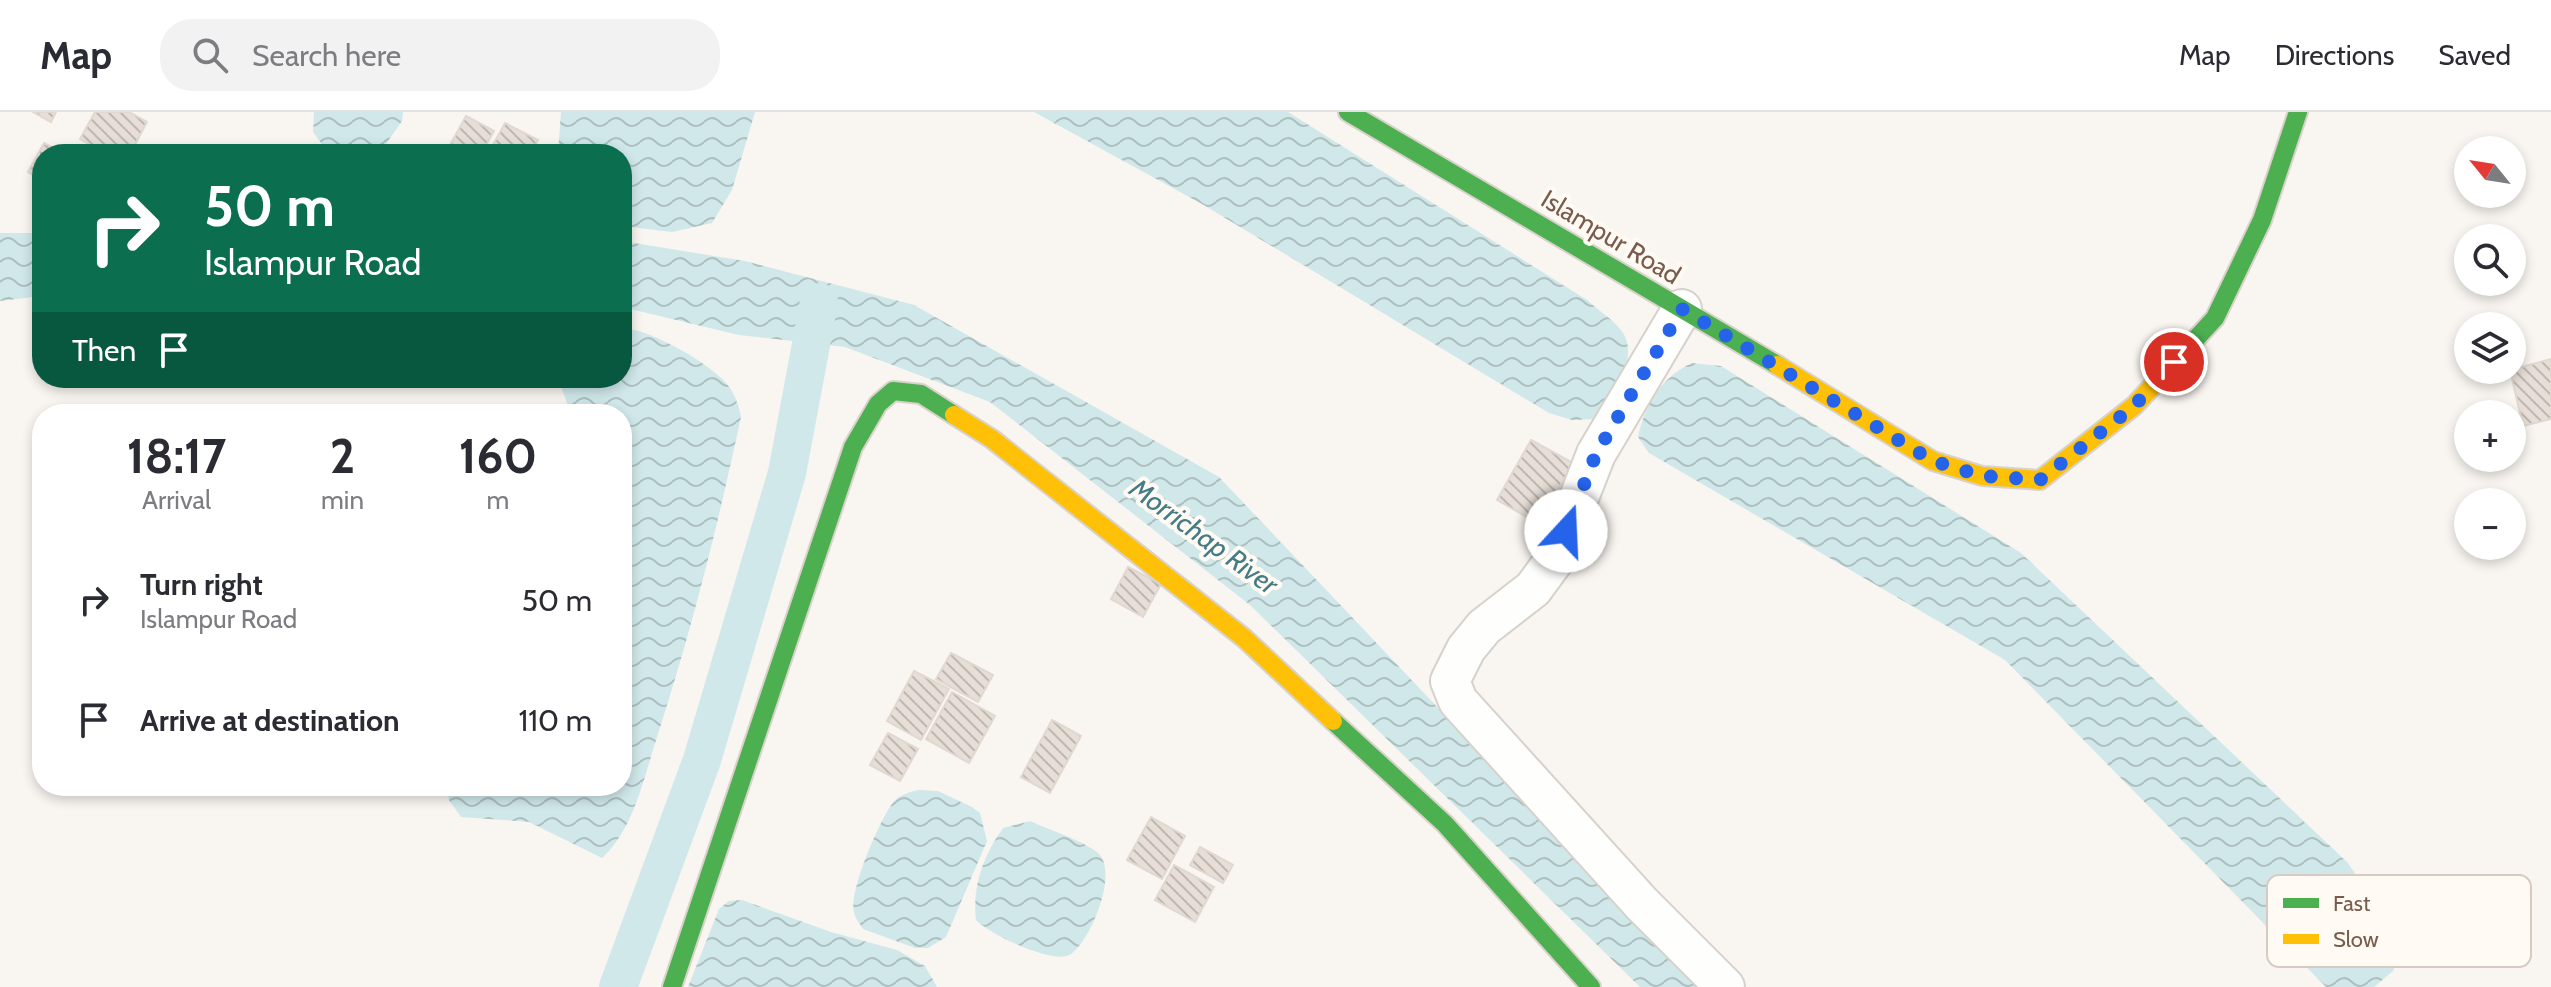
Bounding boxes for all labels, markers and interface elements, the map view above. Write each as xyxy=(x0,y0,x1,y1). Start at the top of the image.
search box xyxy=(160,19,720,91)
text: Map xyxy=(40,32,112,79)
icon: search xyxy=(188,33,232,77)
text: Search here xyxy=(252,37,401,74)
text: Map xyxy=(2179,38,2231,72)
text: Directions xyxy=(2275,38,2394,72)
text: Saved xyxy=(2438,38,2511,72)
north arrow xyxy=(2454,136,2526,208)
map controls xyxy=(2454,136,2526,560)
text: 50 m xyxy=(204,172,335,240)
icon: right xyxy=(72,176,176,280)
street label: Islampur Road xyxy=(1535,183,1687,291)
button: search xyxy=(2454,224,2526,296)
text: Islampur Road xyxy=(204,240,422,284)
button: layers xyxy=(2454,312,2526,384)
icon: arrive xyxy=(152,328,196,372)
pin xyxy=(2140,328,2208,396)
text: Then xyxy=(72,332,136,369)
icon: arrive xyxy=(2152,340,2196,384)
button: + xyxy=(2454,400,2526,472)
text: 18:17 xyxy=(127,427,226,485)
text: 2 xyxy=(330,427,355,485)
text: 160 xyxy=(459,427,537,485)
water label: Morrichap River xyxy=(1122,470,1286,602)
text: Arrival xyxy=(142,484,211,516)
text: min xyxy=(321,484,364,516)
text: m xyxy=(487,484,509,516)
button: − xyxy=(2454,488,2526,560)
position arrow xyxy=(1524,489,1608,573)
text: Turn right xyxy=(140,566,263,603)
icon: right xyxy=(72,578,116,622)
text: 50 m xyxy=(522,582,592,619)
text: Islampur Road xyxy=(140,603,297,635)
icon: arrive xyxy=(72,698,116,742)
text: Arrive at destination xyxy=(140,702,400,739)
text: 110 m xyxy=(518,702,592,739)
legend xyxy=(2267,875,2531,967)
text: Fast xyxy=(2333,890,2371,917)
text: Slow xyxy=(2333,926,2379,953)

